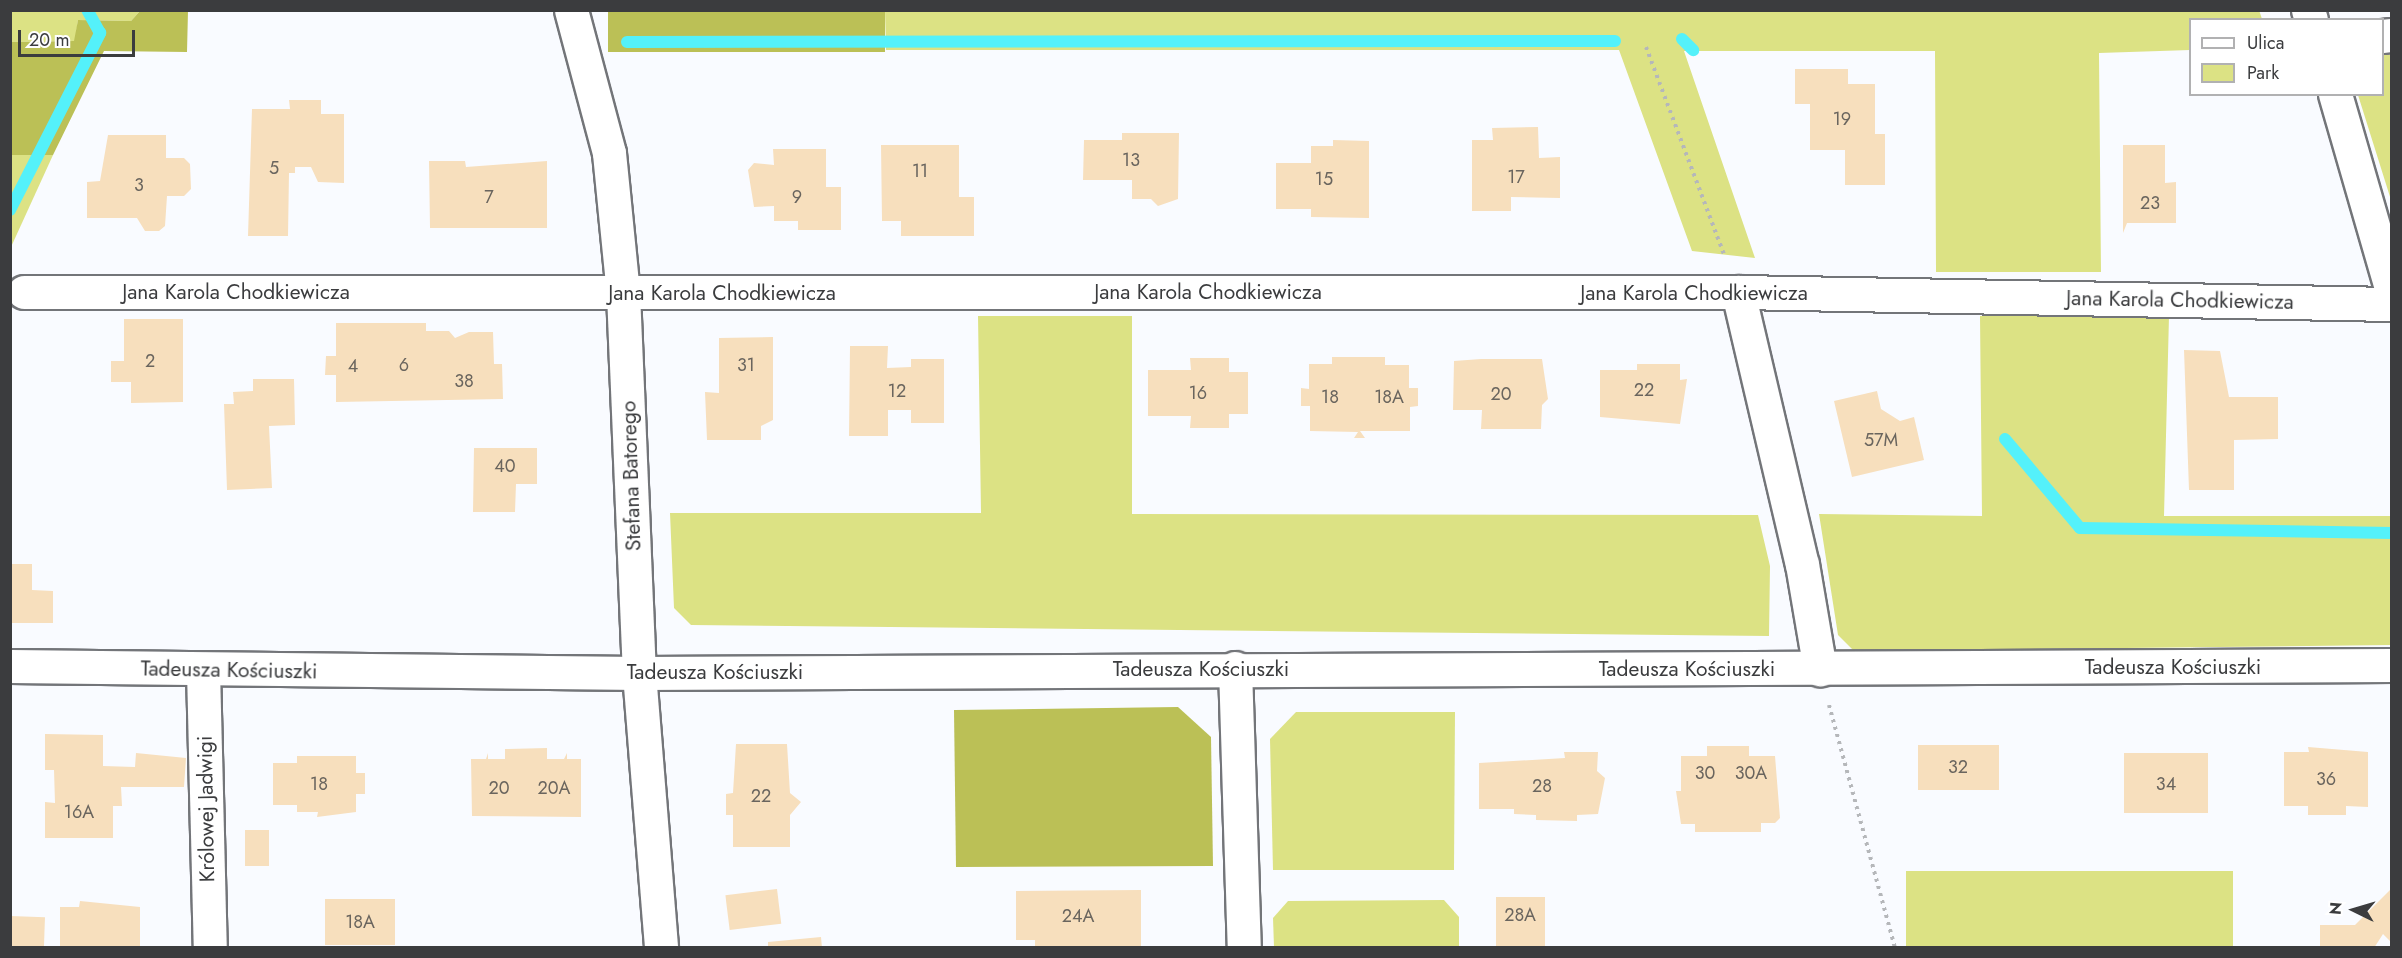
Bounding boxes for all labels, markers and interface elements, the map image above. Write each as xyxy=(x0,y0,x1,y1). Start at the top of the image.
scale bar xyxy=(21,18,138,56)
legend xyxy=(2189,18,2384,96)
text: 20 m xyxy=(29,27,69,53)
text: Ulica xyxy=(2247,30,2284,56)
text: Park xyxy=(2247,60,2279,86)
house number: 19 xyxy=(1833,108,1851,130)
house number: 13 xyxy=(1122,149,1140,171)
house number: 5 xyxy=(269,157,279,179)
house number: 11 xyxy=(912,160,928,182)
house number: 17 xyxy=(1507,166,1525,188)
house number: 15 xyxy=(1315,168,1333,190)
house number: 3 xyxy=(134,174,144,196)
house number: 7 xyxy=(484,186,494,208)
house number: 9 xyxy=(792,186,802,208)
house number: 23 xyxy=(2140,192,2160,214)
street label: Jana Karola Chodkiewicza xyxy=(122,279,350,305)
street label: Jana Karola Chodkiewicza xyxy=(1094,279,1322,305)
street label: Jana Karola Chodkiewicza xyxy=(608,280,836,306)
street label: Jana Karola Chodkiewicza xyxy=(1580,280,1808,306)
street label: Jana Karola Chodkiewicza xyxy=(2066,285,2294,315)
house number: 2 xyxy=(145,350,155,372)
house number: 6 xyxy=(399,354,409,376)
house number: 31 xyxy=(737,354,755,376)
house number: 4 xyxy=(348,355,358,377)
house number: 38 xyxy=(454,370,474,392)
house number: 22 xyxy=(1634,379,1654,401)
house number: 12 xyxy=(888,380,906,402)
house number: 16 xyxy=(1189,382,1207,404)
house number: 20 xyxy=(1490,383,1512,405)
house number: 18 xyxy=(1321,386,1339,408)
house number: 18A xyxy=(1374,386,1404,408)
street label: Stefana Batorego xyxy=(616,400,646,552)
house number: 57M xyxy=(1864,429,1898,451)
house number: 40 xyxy=(494,455,516,477)
street label: Tadeusza Kościuszki xyxy=(2085,654,2261,680)
street label: Tadeusza Kościuszki xyxy=(140,656,318,684)
street label: Tadeusza Kościuszki xyxy=(1113,656,1289,682)
street label: Tadeusza Kościuszki xyxy=(1599,656,1775,682)
street label: Tadeusza Kościuszki xyxy=(627,659,803,685)
street label: Królowej Jadwigi xyxy=(192,735,220,883)
house number: 32 xyxy=(1948,756,1968,778)
house number: 30 xyxy=(1695,762,1715,784)
house number: 30A xyxy=(1735,762,1767,784)
house number: 36 xyxy=(2316,768,2336,790)
house number: 18 xyxy=(310,773,328,795)
house number: 34 xyxy=(2156,773,2176,795)
house number: 28 xyxy=(1532,775,1552,797)
house number: 20 xyxy=(488,777,510,799)
house number: 20A xyxy=(538,777,570,799)
house number: 22 xyxy=(751,785,771,807)
house number: 16A xyxy=(64,801,94,823)
north arrow xyxy=(2324,880,2384,940)
text: N xyxy=(2324,901,2348,916)
house number: 28A xyxy=(1504,904,1536,926)
house number: 24A xyxy=(1062,905,1094,927)
house number: 18A xyxy=(345,911,375,933)

